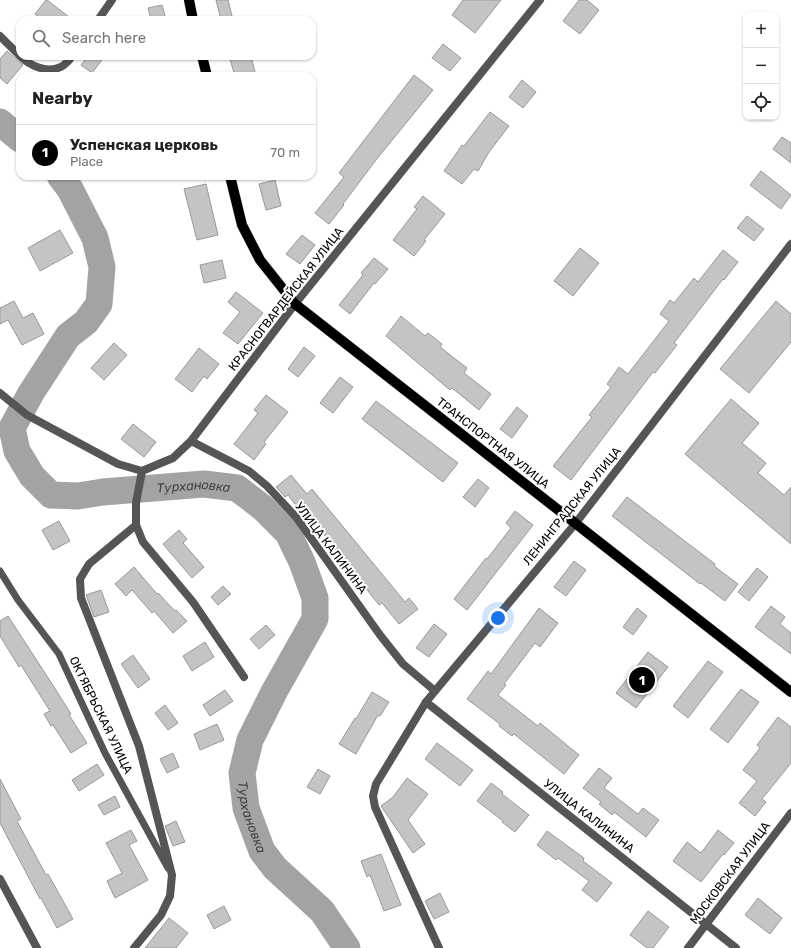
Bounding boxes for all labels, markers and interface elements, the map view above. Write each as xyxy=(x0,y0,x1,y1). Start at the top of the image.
map controls xyxy=(743,12,779,120)
button: + xyxy=(743,12,779,48)
search box xyxy=(16,16,316,60)
icon: search xyxy=(30,27,52,49)
text: Search here xyxy=(62,29,146,47)
button: − xyxy=(743,48,779,84)
button: locate xyxy=(743,84,779,120)
text: Nearby xyxy=(32,88,93,108)
text: Успенская церковь xyxy=(70,136,218,154)
text: 1 xyxy=(42,145,48,160)
text: 70 m xyxy=(270,145,300,160)
text: Place xyxy=(70,154,103,169)
street label: КРАСНОГВАРДЕЙСКАЯ УЛИЦА xyxy=(226,224,346,374)
street label: ТРАНСПОРТНАЯ УЛИЦА xyxy=(434,395,552,491)
street label: ЛЕНИНГРАДСКАЯ УЛИЦА xyxy=(520,444,624,568)
water label: Турхановка xyxy=(156,477,232,496)
street label: УЛИЦА КАЛИНИНА xyxy=(292,499,370,597)
your location xyxy=(488,608,508,628)
street label: ОКТЯБРЬСКАЯ УЛИЦА xyxy=(66,654,136,776)
pin: 1 xyxy=(629,665,655,695)
street label: УЛИЦА КАЛИНИНА xyxy=(541,776,637,856)
water label: Турхановка xyxy=(235,780,269,855)
street label: МОСКОВСКАЯ УЛИЦА xyxy=(687,819,773,927)

